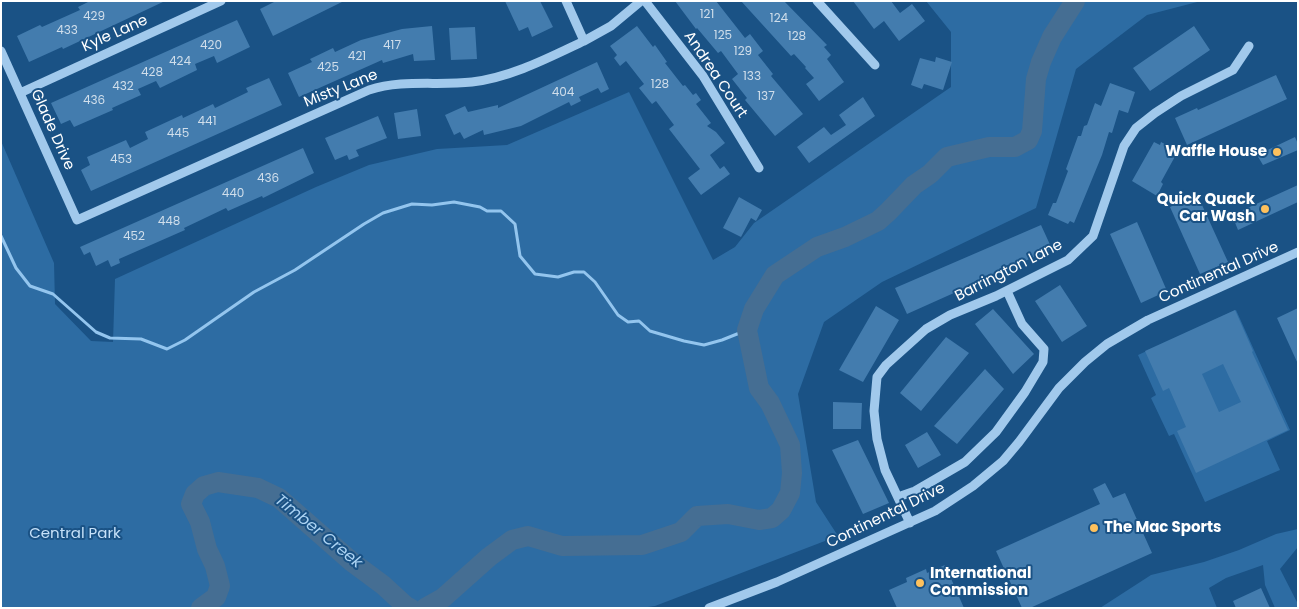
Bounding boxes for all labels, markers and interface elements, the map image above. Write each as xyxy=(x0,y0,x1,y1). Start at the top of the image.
house number: 121 xyxy=(700,8,714,22)
house number: 429 xyxy=(83,10,105,24)
street label: Kyle Lane xyxy=(79,12,151,56)
house number: 124 xyxy=(770,12,788,26)
house number: 433 xyxy=(56,24,78,38)
street label: Andrea Court xyxy=(679,28,751,122)
house number: 125 xyxy=(714,29,732,43)
house number: 128 xyxy=(788,30,806,44)
house number: 420 xyxy=(200,39,222,53)
house number: 417 xyxy=(383,39,401,53)
house number: 129 xyxy=(734,45,752,59)
house number: 421 xyxy=(348,50,366,64)
house number: 424 xyxy=(169,55,191,69)
house number: 425 xyxy=(317,61,339,75)
house number: 428 xyxy=(141,66,163,80)
street label: Misty Lane xyxy=(302,66,380,112)
house number: 133 xyxy=(743,70,761,84)
house number: 128 xyxy=(651,78,669,92)
house number: 432 xyxy=(112,80,134,94)
house number: 404 xyxy=(552,86,574,100)
street label: Glade Drive xyxy=(26,87,78,173)
house number: 137 xyxy=(757,90,775,104)
house number: 436 xyxy=(83,94,105,108)
house number: 441 xyxy=(198,115,216,129)
house number: 445 xyxy=(167,127,189,141)
place label: Waffle House xyxy=(1165,143,1267,161)
marker: Waffle House xyxy=(1271,146,1283,158)
house number: 453 xyxy=(110,153,132,167)
house number: 436 xyxy=(257,172,279,186)
house number: 440 xyxy=(222,187,244,201)
place label: Quick Quack Car Wash xyxy=(1157,191,1255,226)
marker: Quick Quack Car Wash xyxy=(1259,203,1271,215)
house number: 448 xyxy=(158,215,180,229)
house number: 452 xyxy=(123,230,145,244)
street label: Barrington Lane xyxy=(952,236,1066,306)
street label: Continental Drive xyxy=(1156,238,1282,308)
street label: Continental Drive xyxy=(824,480,948,552)
water label: Timber Creek xyxy=(270,491,366,573)
place label: The Mac Sports xyxy=(1104,519,1221,537)
marker: The Mac Sports xyxy=(1088,522,1100,534)
park label: Central Park xyxy=(29,525,121,543)
place label: International Commission xyxy=(930,565,1031,600)
marker: International Commission xyxy=(914,577,926,589)

